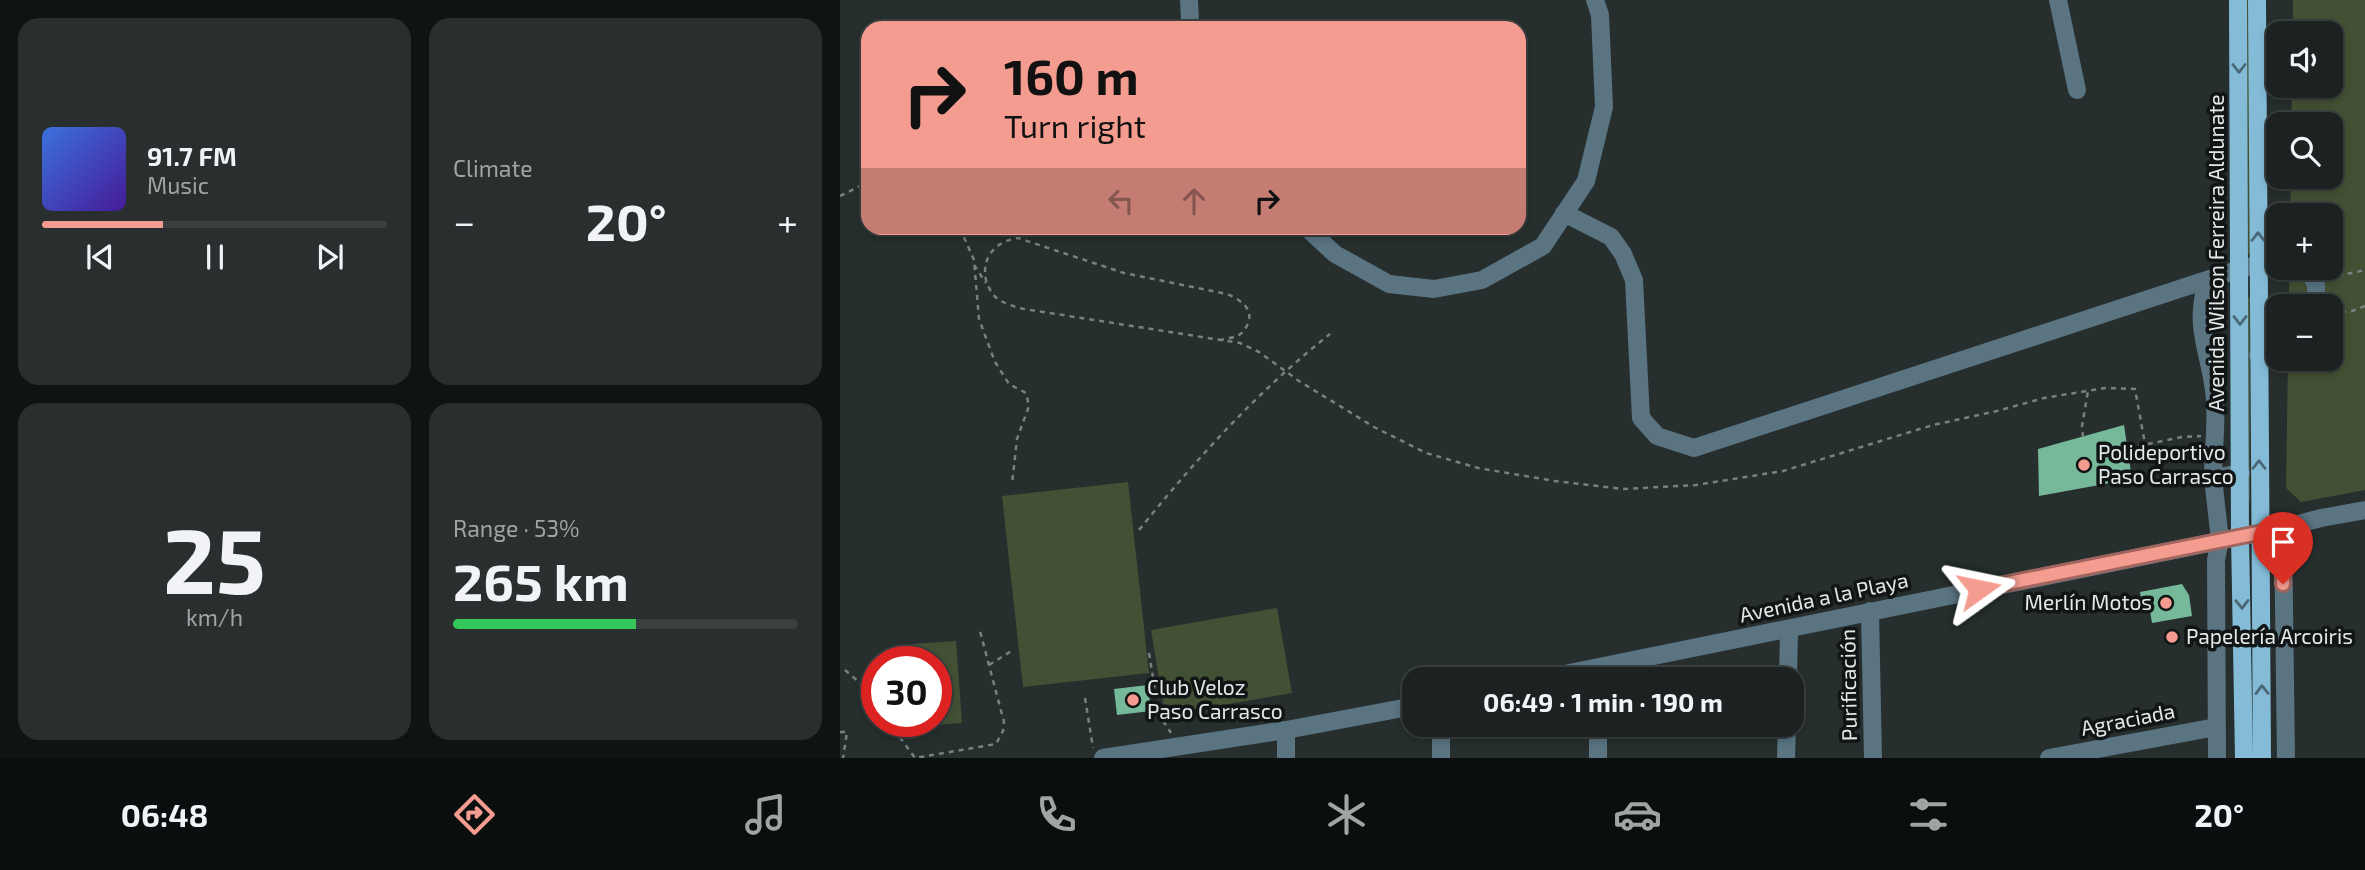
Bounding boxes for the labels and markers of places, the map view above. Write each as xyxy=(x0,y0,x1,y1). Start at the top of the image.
place label: Polideportivo Paso Carrasco xyxy=(2098,439,2234,488)
marker: Polideportivo Paso Carrasco xyxy=(2076,457,2092,473)
pin xyxy=(2253,512,2313,584)
place label: Merlín Motos xyxy=(2025,589,2152,614)
marker: Merlín Motos xyxy=(2158,595,2174,611)
place label: Papelería Arcoiris xyxy=(2186,623,2353,648)
marker: Papelería Arcoiris xyxy=(2164,629,2180,645)
place label: Club Veloz Paso Carrasco xyxy=(1147,674,1283,723)
marker: Club Veloz Paso Carrasco xyxy=(1125,692,1141,708)

